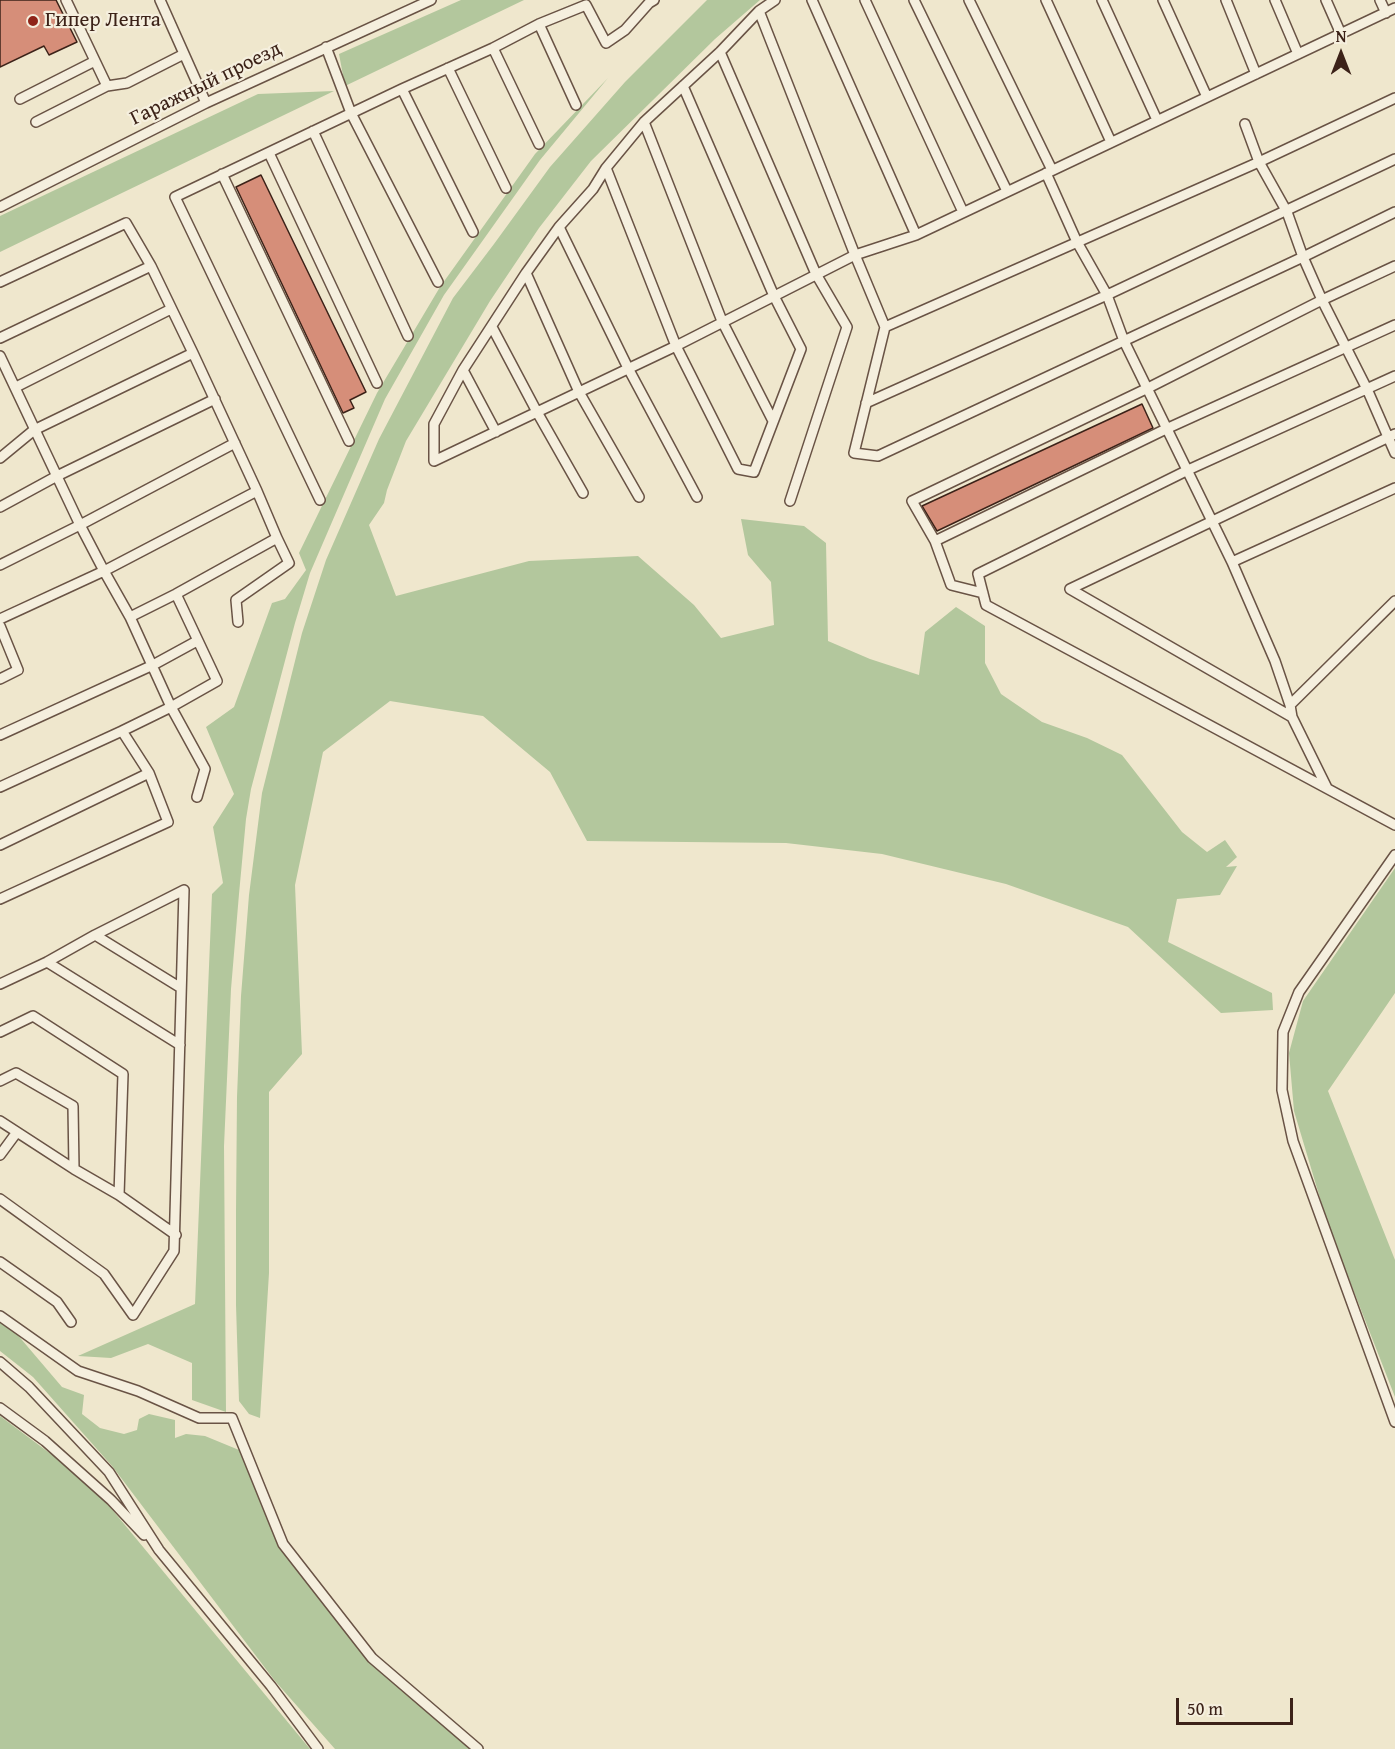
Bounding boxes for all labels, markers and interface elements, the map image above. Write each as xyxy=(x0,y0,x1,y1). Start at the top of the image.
place label: Гипер Лента xyxy=(45,8,161,34)
marker: Гипер Лента xyxy=(26,14,40,28)
north arrow xyxy=(1311,24,1371,84)
text: N xyxy=(1336,24,1346,48)
street label: Гаражный проезд xyxy=(126,36,286,132)
scale bar xyxy=(1179,1686,1296,1724)
text: 50 m xyxy=(1187,1695,1223,1722)

